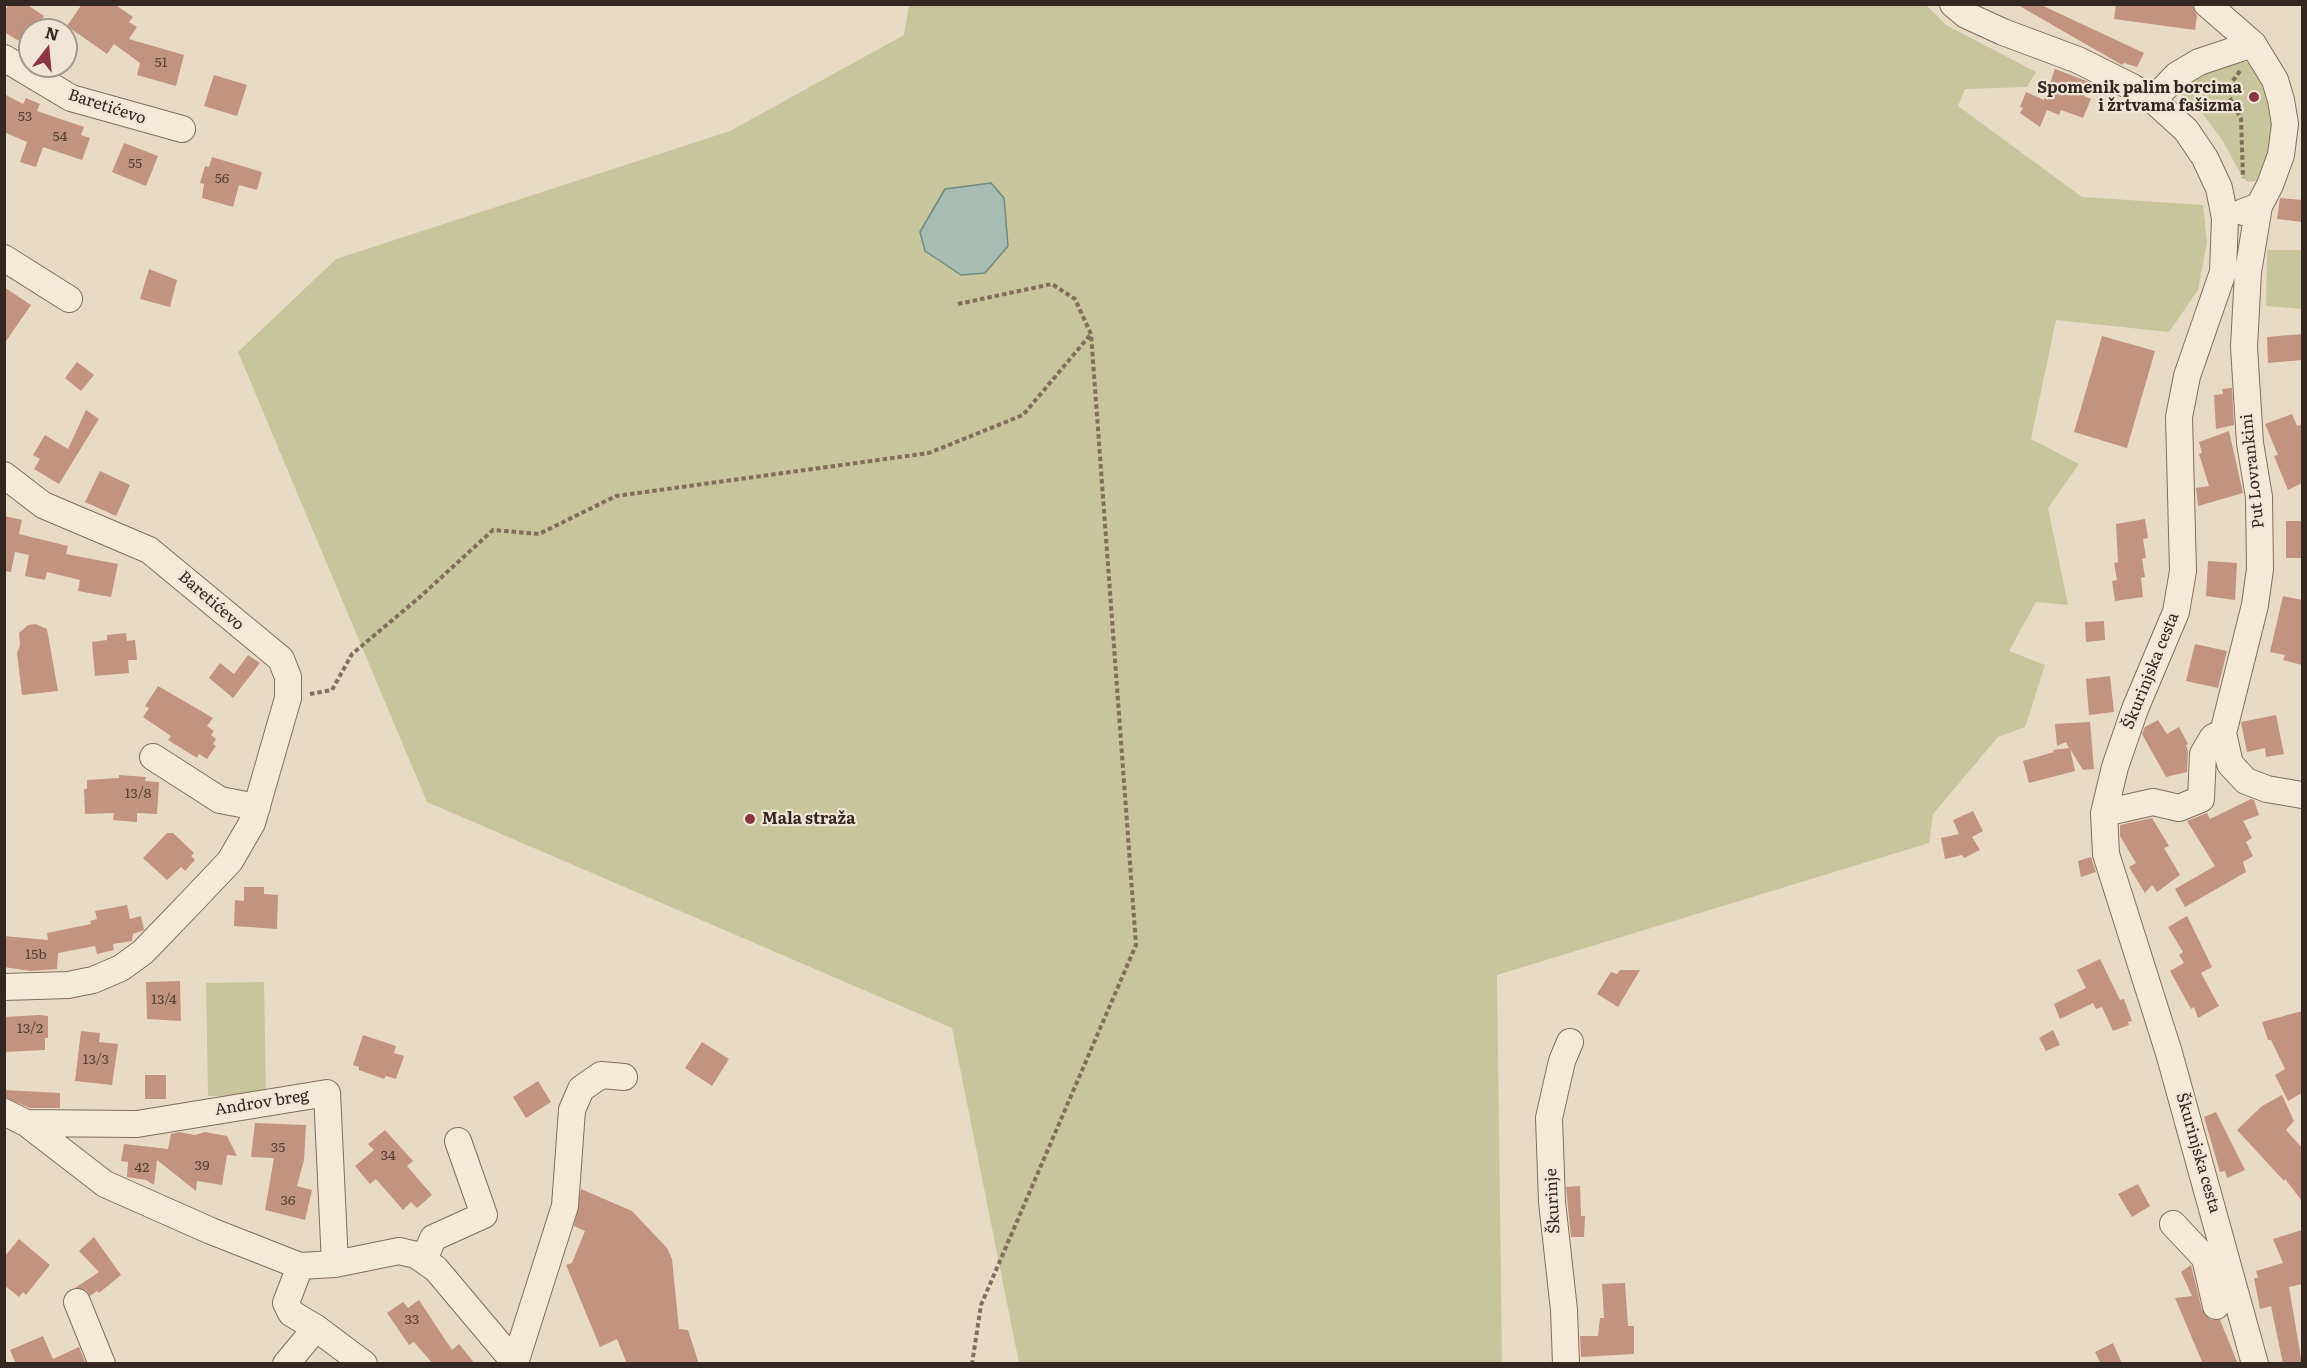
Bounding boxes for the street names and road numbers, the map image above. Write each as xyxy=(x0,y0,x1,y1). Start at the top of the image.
street label: Baretićevo xyxy=(66,85,148,129)
street label: Put Lovrankini xyxy=(2237,413,2269,529)
street label: Baretićevo xyxy=(174,567,248,635)
street label: Škurinjska cesta xyxy=(2119,610,2183,732)
street label: Androv breg xyxy=(214,1086,310,1120)
street label: Škurinjska cesta xyxy=(2172,1091,2224,1215)
street label: Škurinje xyxy=(1542,1168,1564,1234)

